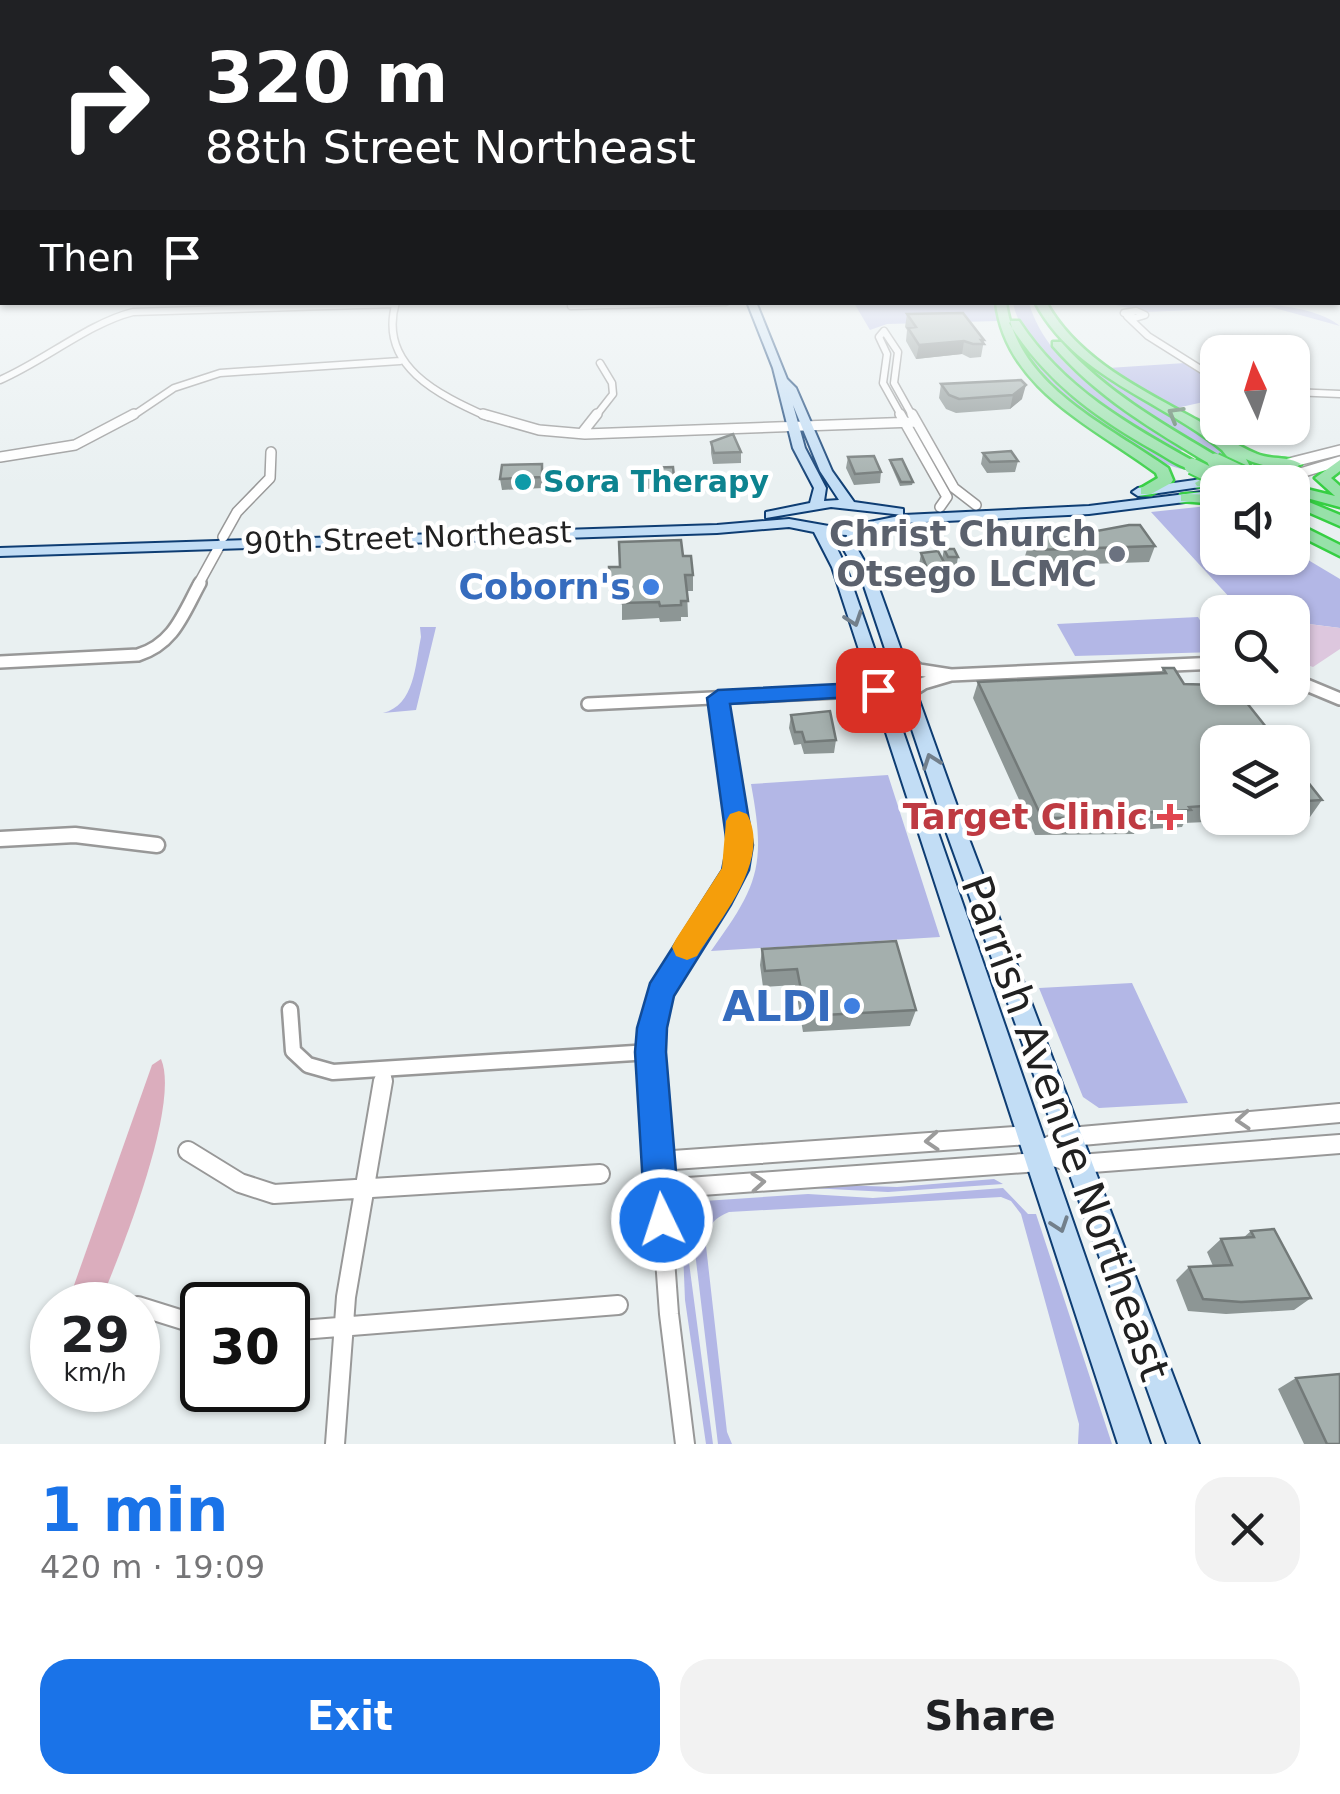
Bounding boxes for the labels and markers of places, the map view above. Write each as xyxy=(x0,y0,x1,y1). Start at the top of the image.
place label: Sora Therapy xyxy=(543,464,769,499)
marker: Sora Therapy xyxy=(512,471,534,493)
place label: Christ Church Otsego LCMC xyxy=(829,514,1097,594)
marker: Christ Church Otsego LCMC xyxy=(1106,543,1128,565)
place label: Coborn's xyxy=(458,567,631,607)
marker: Coborn's xyxy=(640,576,662,598)
pin xyxy=(836,648,921,733)
place label: Target Clinic xyxy=(903,797,1148,837)
marker: Target Clinic xyxy=(1157,804,1183,830)
place label: ALDI xyxy=(722,982,832,1031)
marker: ALDI xyxy=(841,995,863,1017)

